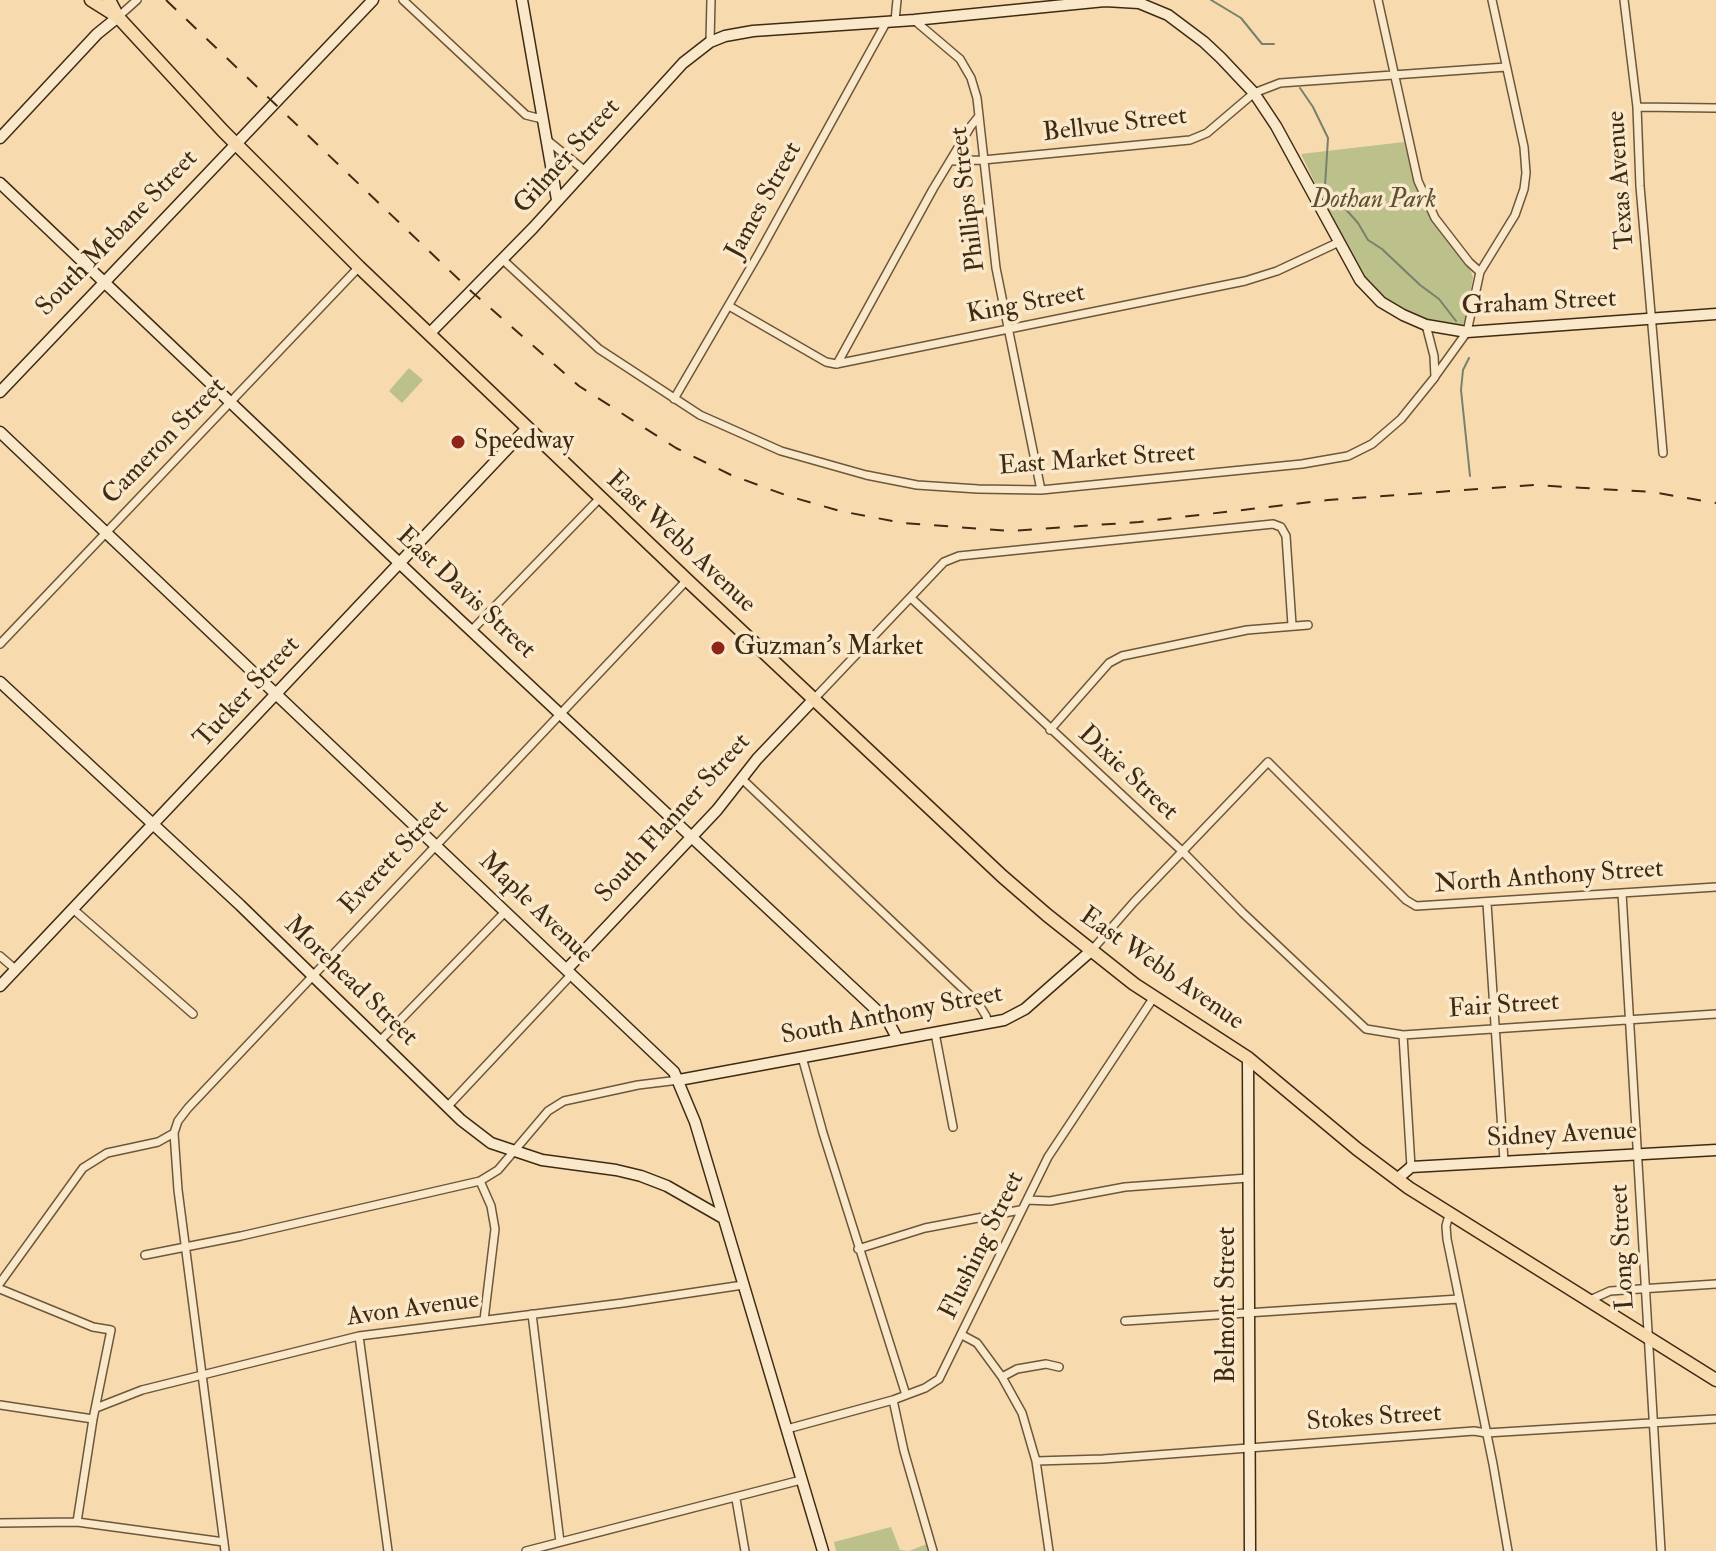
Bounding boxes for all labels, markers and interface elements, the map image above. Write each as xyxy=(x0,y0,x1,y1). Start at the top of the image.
street label: Gilmer Street xyxy=(508,93,628,221)
street label: Bellvue Street xyxy=(1041,102,1189,150)
street label: Texas Avenue xyxy=(1602,110,1642,250)
street label: Phillips Street xyxy=(945,125,993,273)
street label: James Street xyxy=(720,137,810,265)
street label: South Mebane Street xyxy=(31,144,205,324)
park label: Dothan Park xyxy=(1311,185,1437,217)
street label: King Street xyxy=(964,278,1088,332)
street label: Graham Street xyxy=(1461,284,1617,324)
street label: Cameron Street xyxy=(97,372,233,512)
place label: Speedway xyxy=(474,426,574,458)
marker: Speedway xyxy=(449,433,467,451)
street label: East Market Street xyxy=(998,439,1196,483)
street label: East Webb Avenue xyxy=(599,466,761,620)
street label: East Davis Street xyxy=(389,522,541,666)
street label: Tucker Street xyxy=(188,631,308,755)
place label: Guzman's Market xyxy=(734,632,923,664)
marker: Guzman's Market xyxy=(709,639,727,657)
street label: Dixie Street xyxy=(1070,720,1184,828)
street label: South Flanner Street xyxy=(590,728,758,910)
street label: Everett Street xyxy=(334,794,456,922)
street label: Maple Avenue xyxy=(471,847,599,971)
street label: North Anthony Street xyxy=(1433,854,1665,902)
street label: East Webb Avenue xyxy=(1073,902,1249,1038)
street label: Morehead Street xyxy=(277,910,423,1054)
street label: South Anthony Street xyxy=(779,979,1005,1053)
street label: Fair Street xyxy=(1448,988,1560,1026)
street label: Sidney Avenue xyxy=(1486,1116,1638,1156)
street label: Flushing Street xyxy=(934,1167,1032,1325)
street label: Long Street xyxy=(1605,1183,1643,1311)
street label: Belmont Street xyxy=(1212,1227,1244,1383)
street label: Avon Avenue xyxy=(345,1285,481,1335)
street label: Stokes Street xyxy=(1305,1399,1443,1439)

